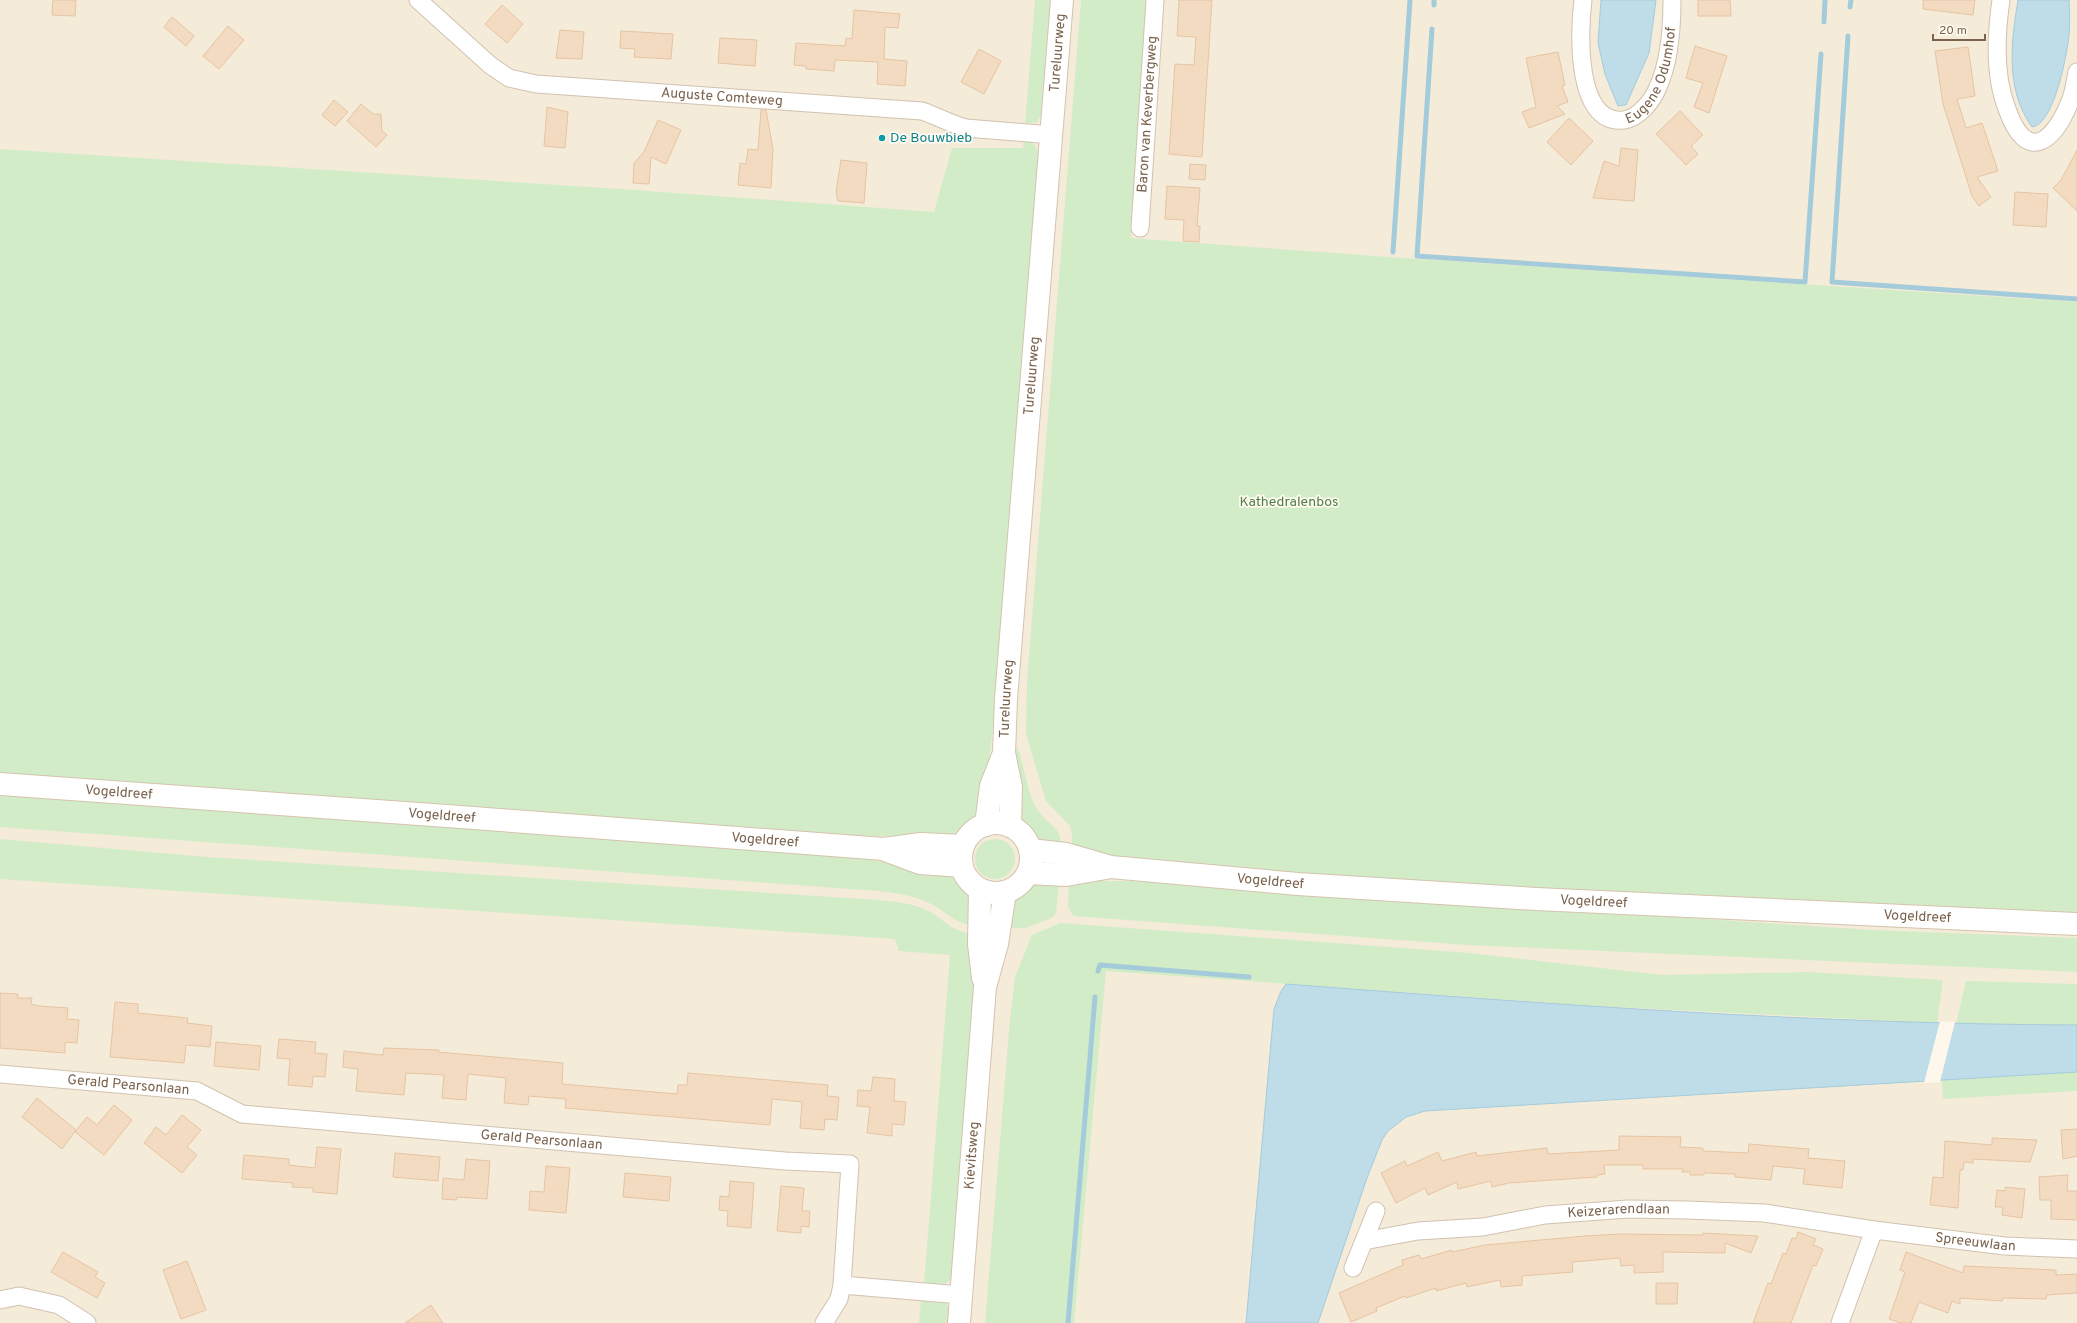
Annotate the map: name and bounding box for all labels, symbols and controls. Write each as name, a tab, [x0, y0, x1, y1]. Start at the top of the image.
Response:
street label: Tureluurweg	[1046, 13, 1069, 93]
scale bar	[1933, 16, 1985, 42]
text: 20 m	[1939, 23, 1967, 39]
street label: Eugene Odumhof	[1623, 26, 1680, 128]
street label: Baron van Keverbergweg	[1134, 35, 1161, 193]
street label: Auguste Comteweg	[660, 84, 783, 110]
place label: De Bouwbieb	[890, 130, 972, 147]
marker: De Bouwbieb	[877, 133, 887, 143]
street label: Tureluurweg	[1020, 336, 1044, 416]
park label: Kathedralenbos	[1239, 494, 1339, 511]
street label: Tureluurweg	[996, 659, 1018, 738]
street label: Vogeldreef	[84, 782, 153, 803]
street label: Vogeldreef	[408, 805, 477, 827]
street label: Vogeldreef	[731, 829, 800, 851]
street label: Vogeldreef	[1236, 870, 1305, 893]
street label: Vogeldreef	[1559, 892, 1628, 912]
street label: Vogeldreef	[1883, 907, 1952, 927]
street label: Gerald Pearsonlaan	[67, 1071, 190, 1099]
street label: Kievitsweg	[961, 1121, 983, 1190]
street label: Gerald Pearsonlaan	[480, 1126, 603, 1154]
street label: Keizerarendlaan	[1567, 1200, 1670, 1222]
street label: Spreeuwlaan	[1934, 1229, 2016, 1255]

